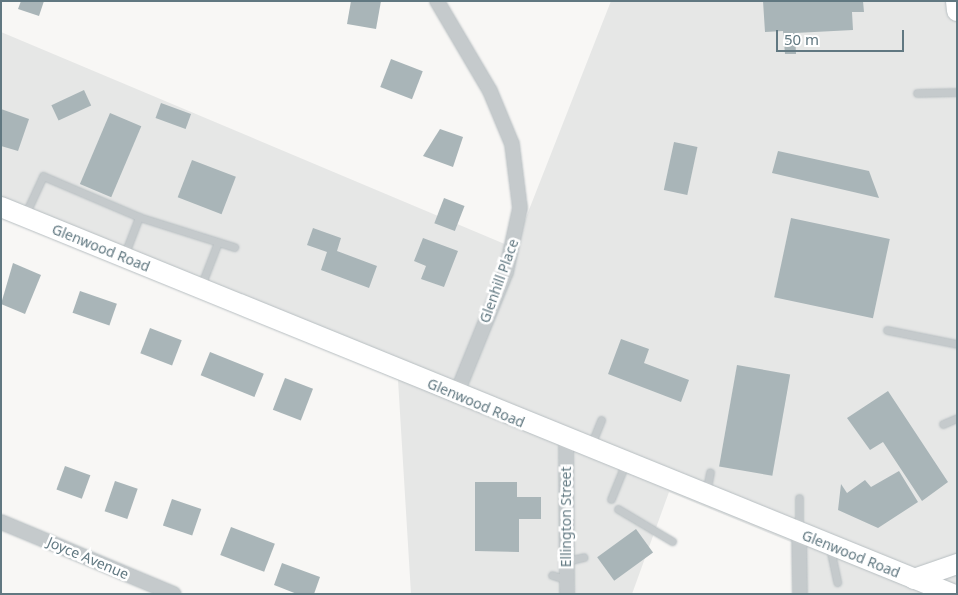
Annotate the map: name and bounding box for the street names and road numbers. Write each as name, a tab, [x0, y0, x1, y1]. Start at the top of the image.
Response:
street label: Glenwood Road	[50, 221, 152, 275]
street label: Glenhill Place	[476, 237, 522, 325]
street label: Glenwood Road	[425, 375, 527, 431]
street label: Ellington Street	[558, 467, 574, 567]
street label: Glenwood Road	[800, 527, 902, 581]
street label: Joyce Avenue	[45, 533, 131, 583]

